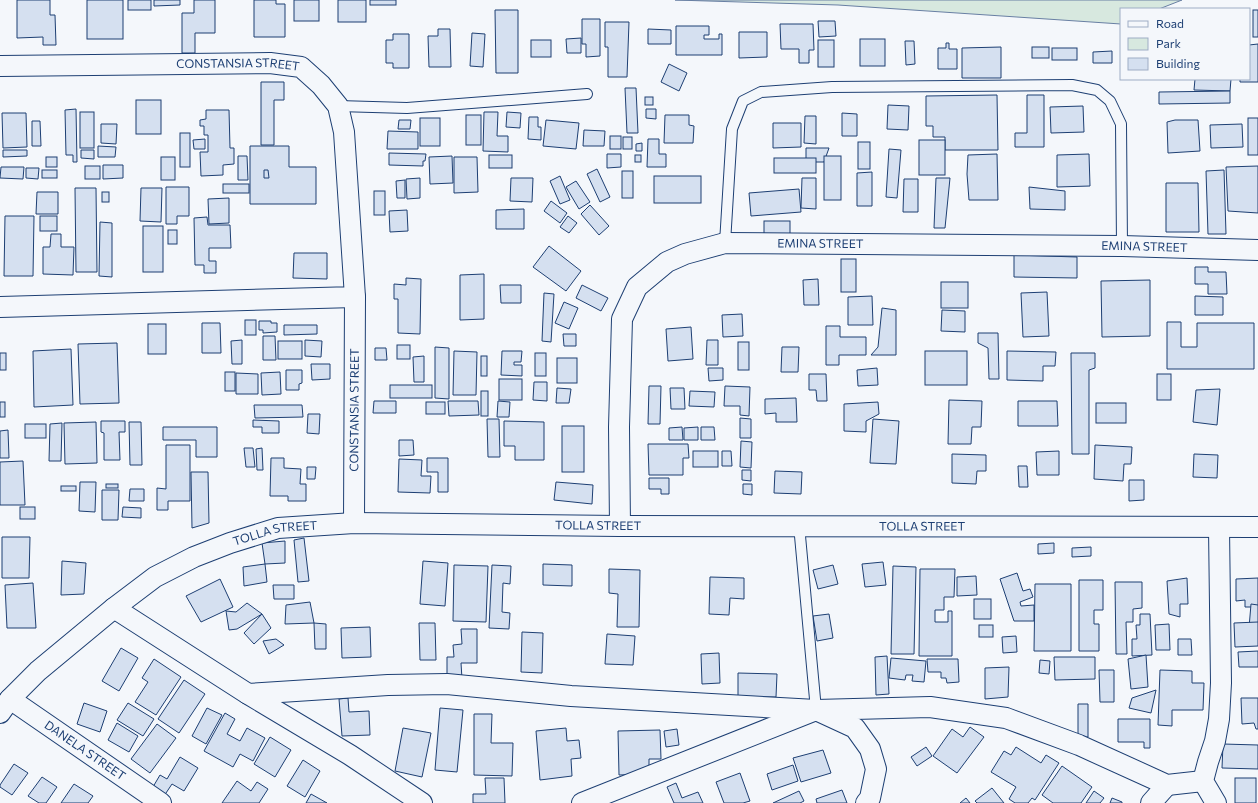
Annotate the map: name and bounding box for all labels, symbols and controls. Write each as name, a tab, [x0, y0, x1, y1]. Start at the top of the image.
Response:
legend	[1120, 8, 1250, 80]
text: Road	[1156, 16, 1184, 30]
text: Park	[1156, 36, 1182, 50]
street label: CONSTANSIA STREET	[176, 55, 301, 73]
text: Building	[1156, 56, 1200, 70]
street label: EMINA STREET	[777, 235, 864, 250]
street label: EMINA STREET	[1101, 238, 1188, 254]
street label: CONSTANSIA STREET	[346, 348, 361, 472]
street label: TOLLA STREET	[231, 517, 318, 548]
street label: TOLLA STREET	[555, 517, 641, 532]
street label: TOLLA STREET	[879, 518, 965, 533]
street label: DANELA STREET	[42, 717, 129, 783]

